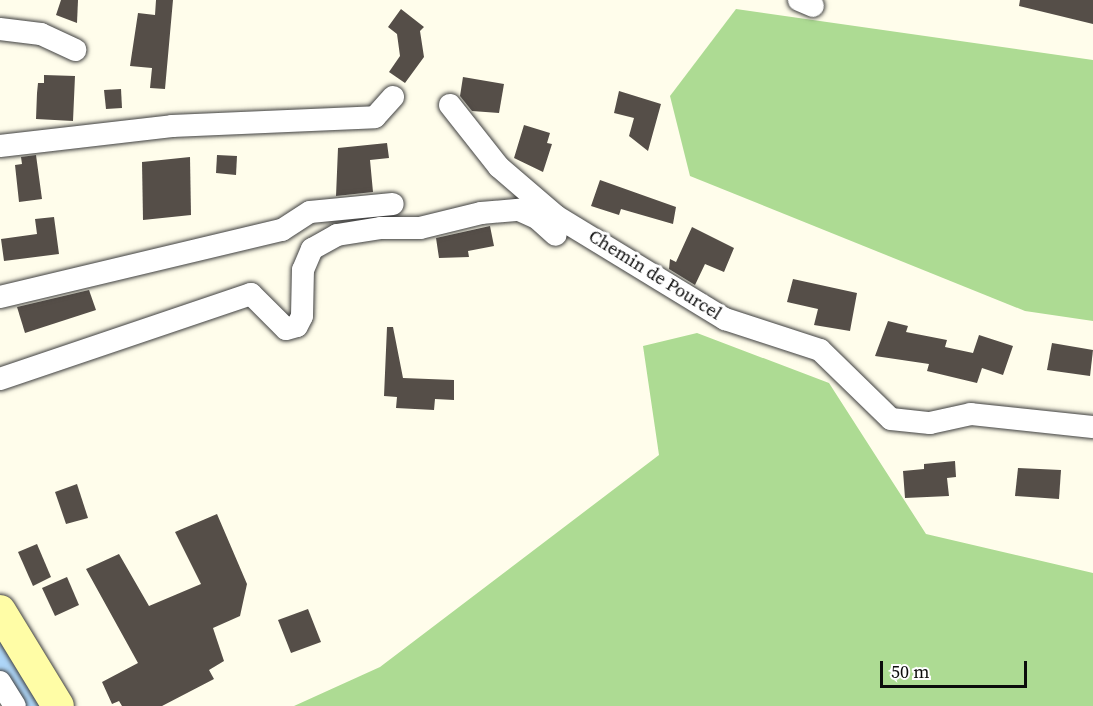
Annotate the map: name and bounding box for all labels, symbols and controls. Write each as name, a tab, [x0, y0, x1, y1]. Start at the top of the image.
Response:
street label: Chemin de Pourcel	[585, 225, 725, 325]
scale bar	[883, 649, 1030, 687]
text: 50 m	[891, 659, 929, 684]

